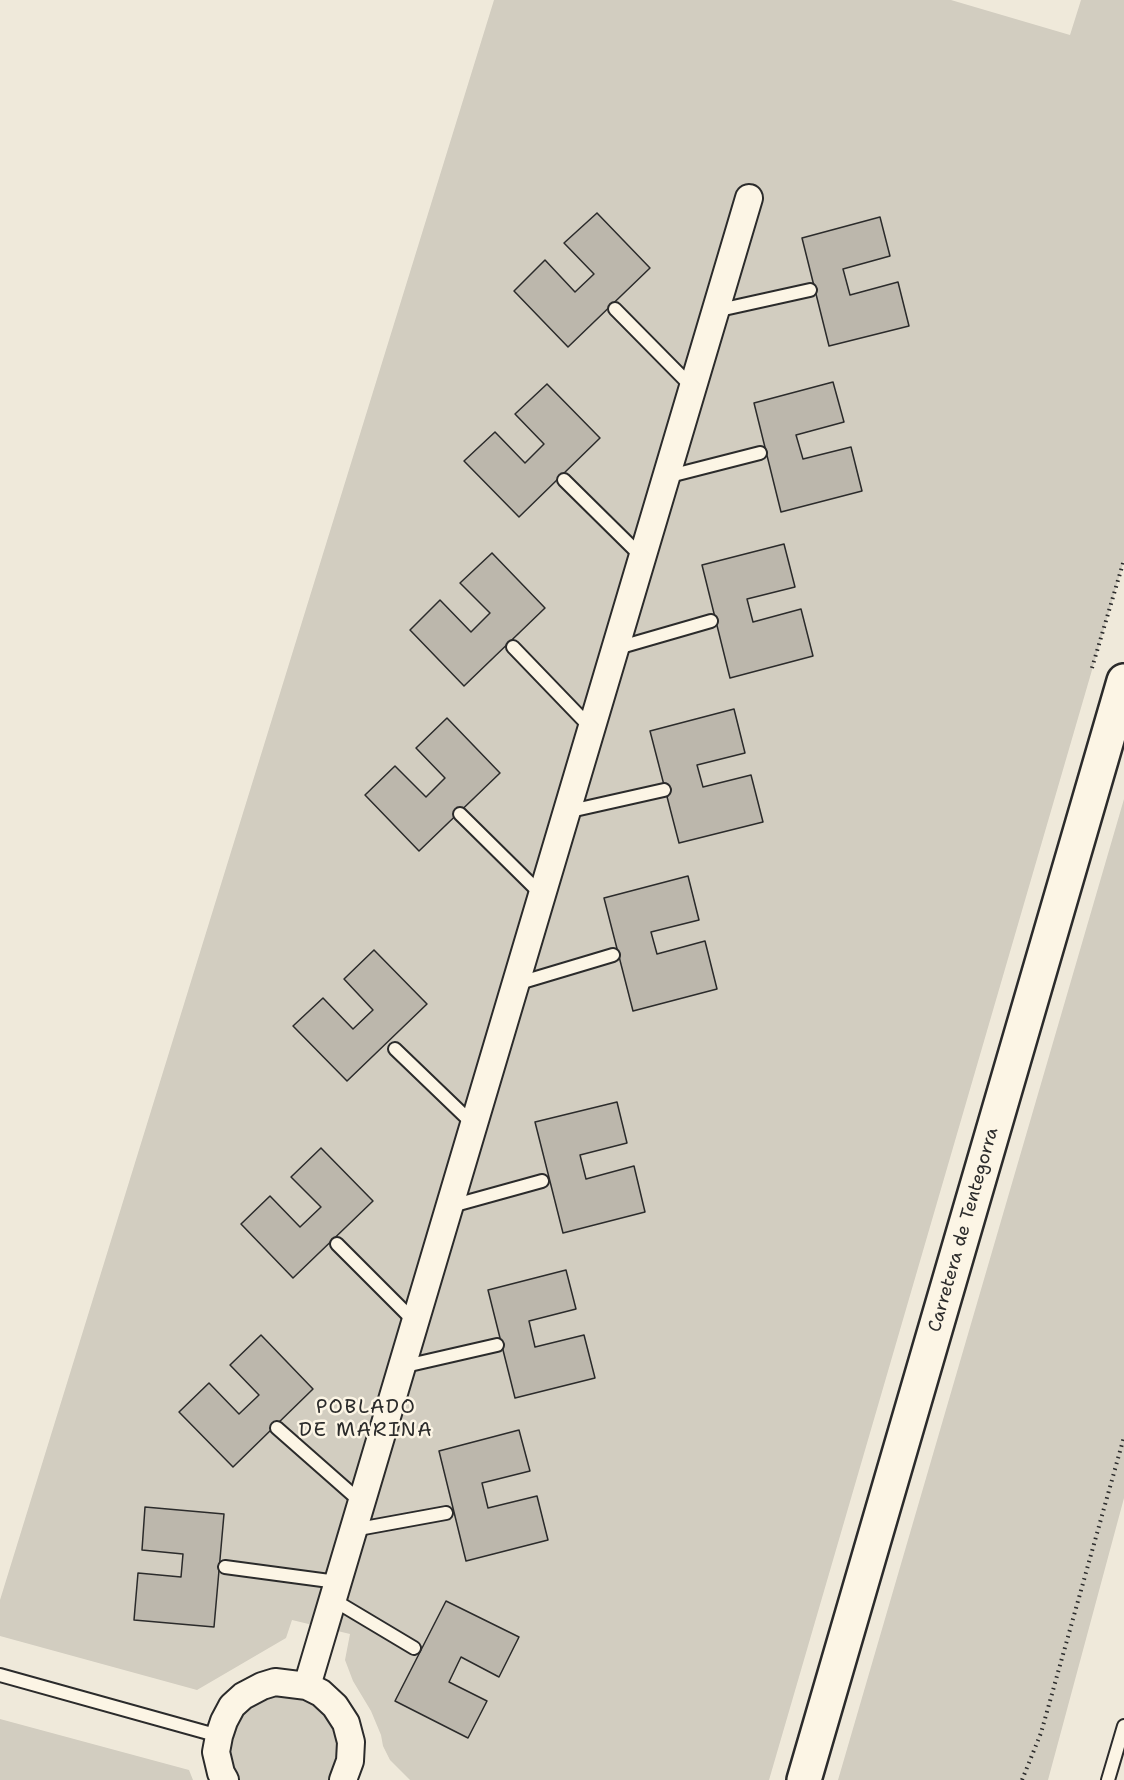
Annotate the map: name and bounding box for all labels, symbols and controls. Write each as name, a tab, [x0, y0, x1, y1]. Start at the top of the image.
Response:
street label: Carretera de Tentegorra	[924, 1125, 1004, 1335]
district label: POBLADO DE MARINA	[299, 1396, 433, 1443]

